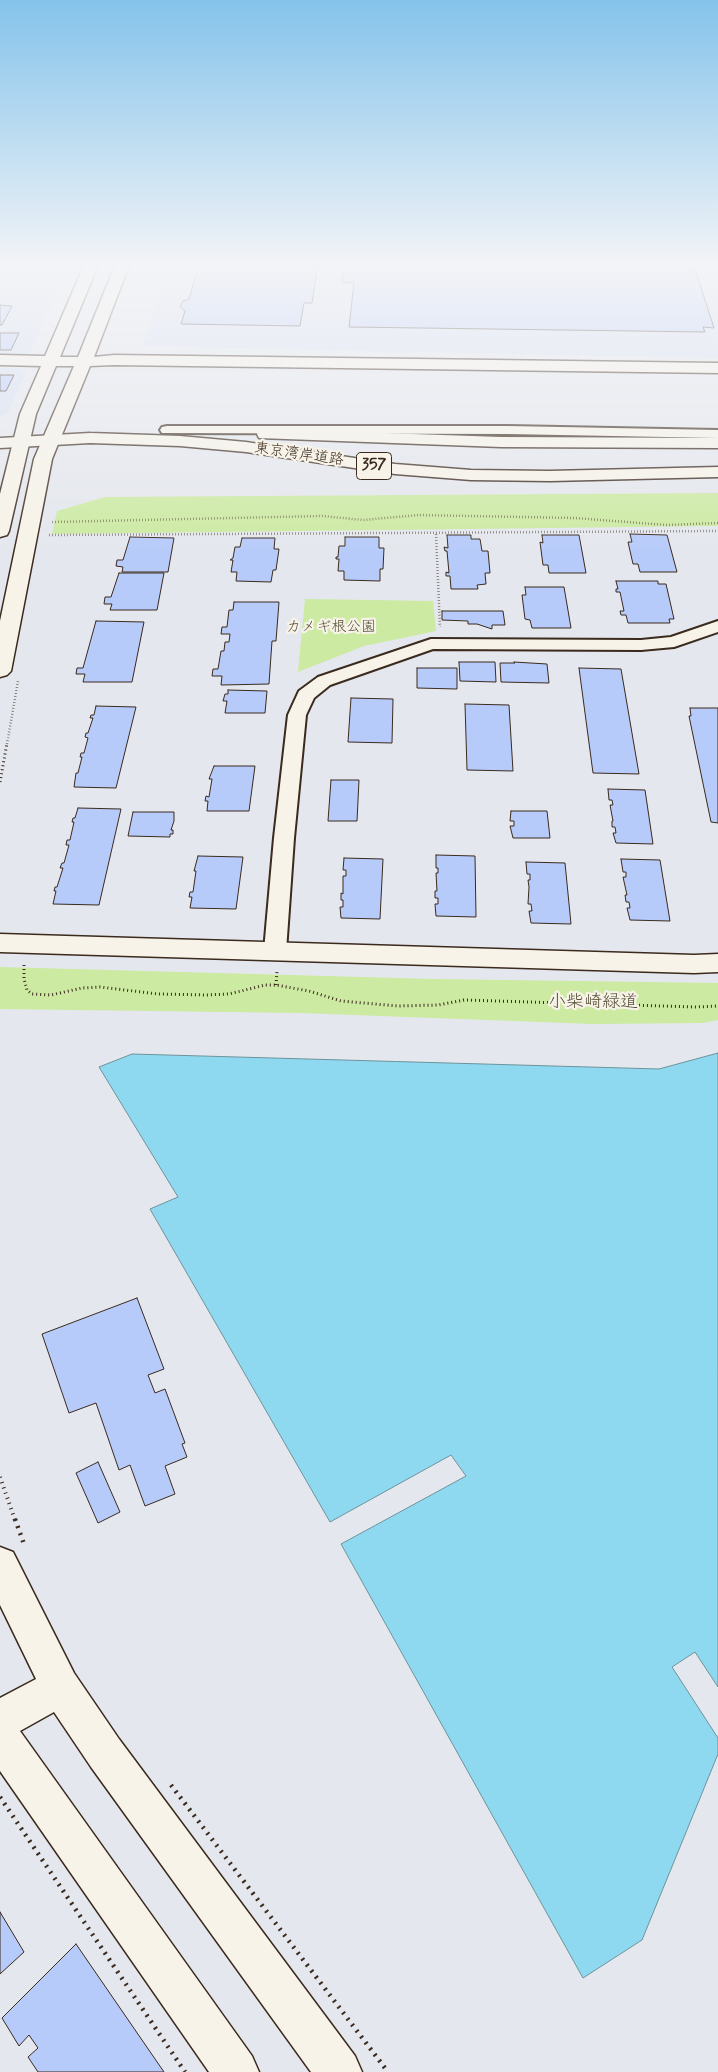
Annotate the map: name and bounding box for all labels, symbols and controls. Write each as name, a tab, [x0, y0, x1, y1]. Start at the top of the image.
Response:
street label: 東京湾岸道路	[253, 440, 345, 470]
road number: 357	[356, 452, 392, 480]
park label: カメギ根公園	[286, 619, 376, 637]
park label: 小柴崎緑道	[548, 992, 638, 1014]

